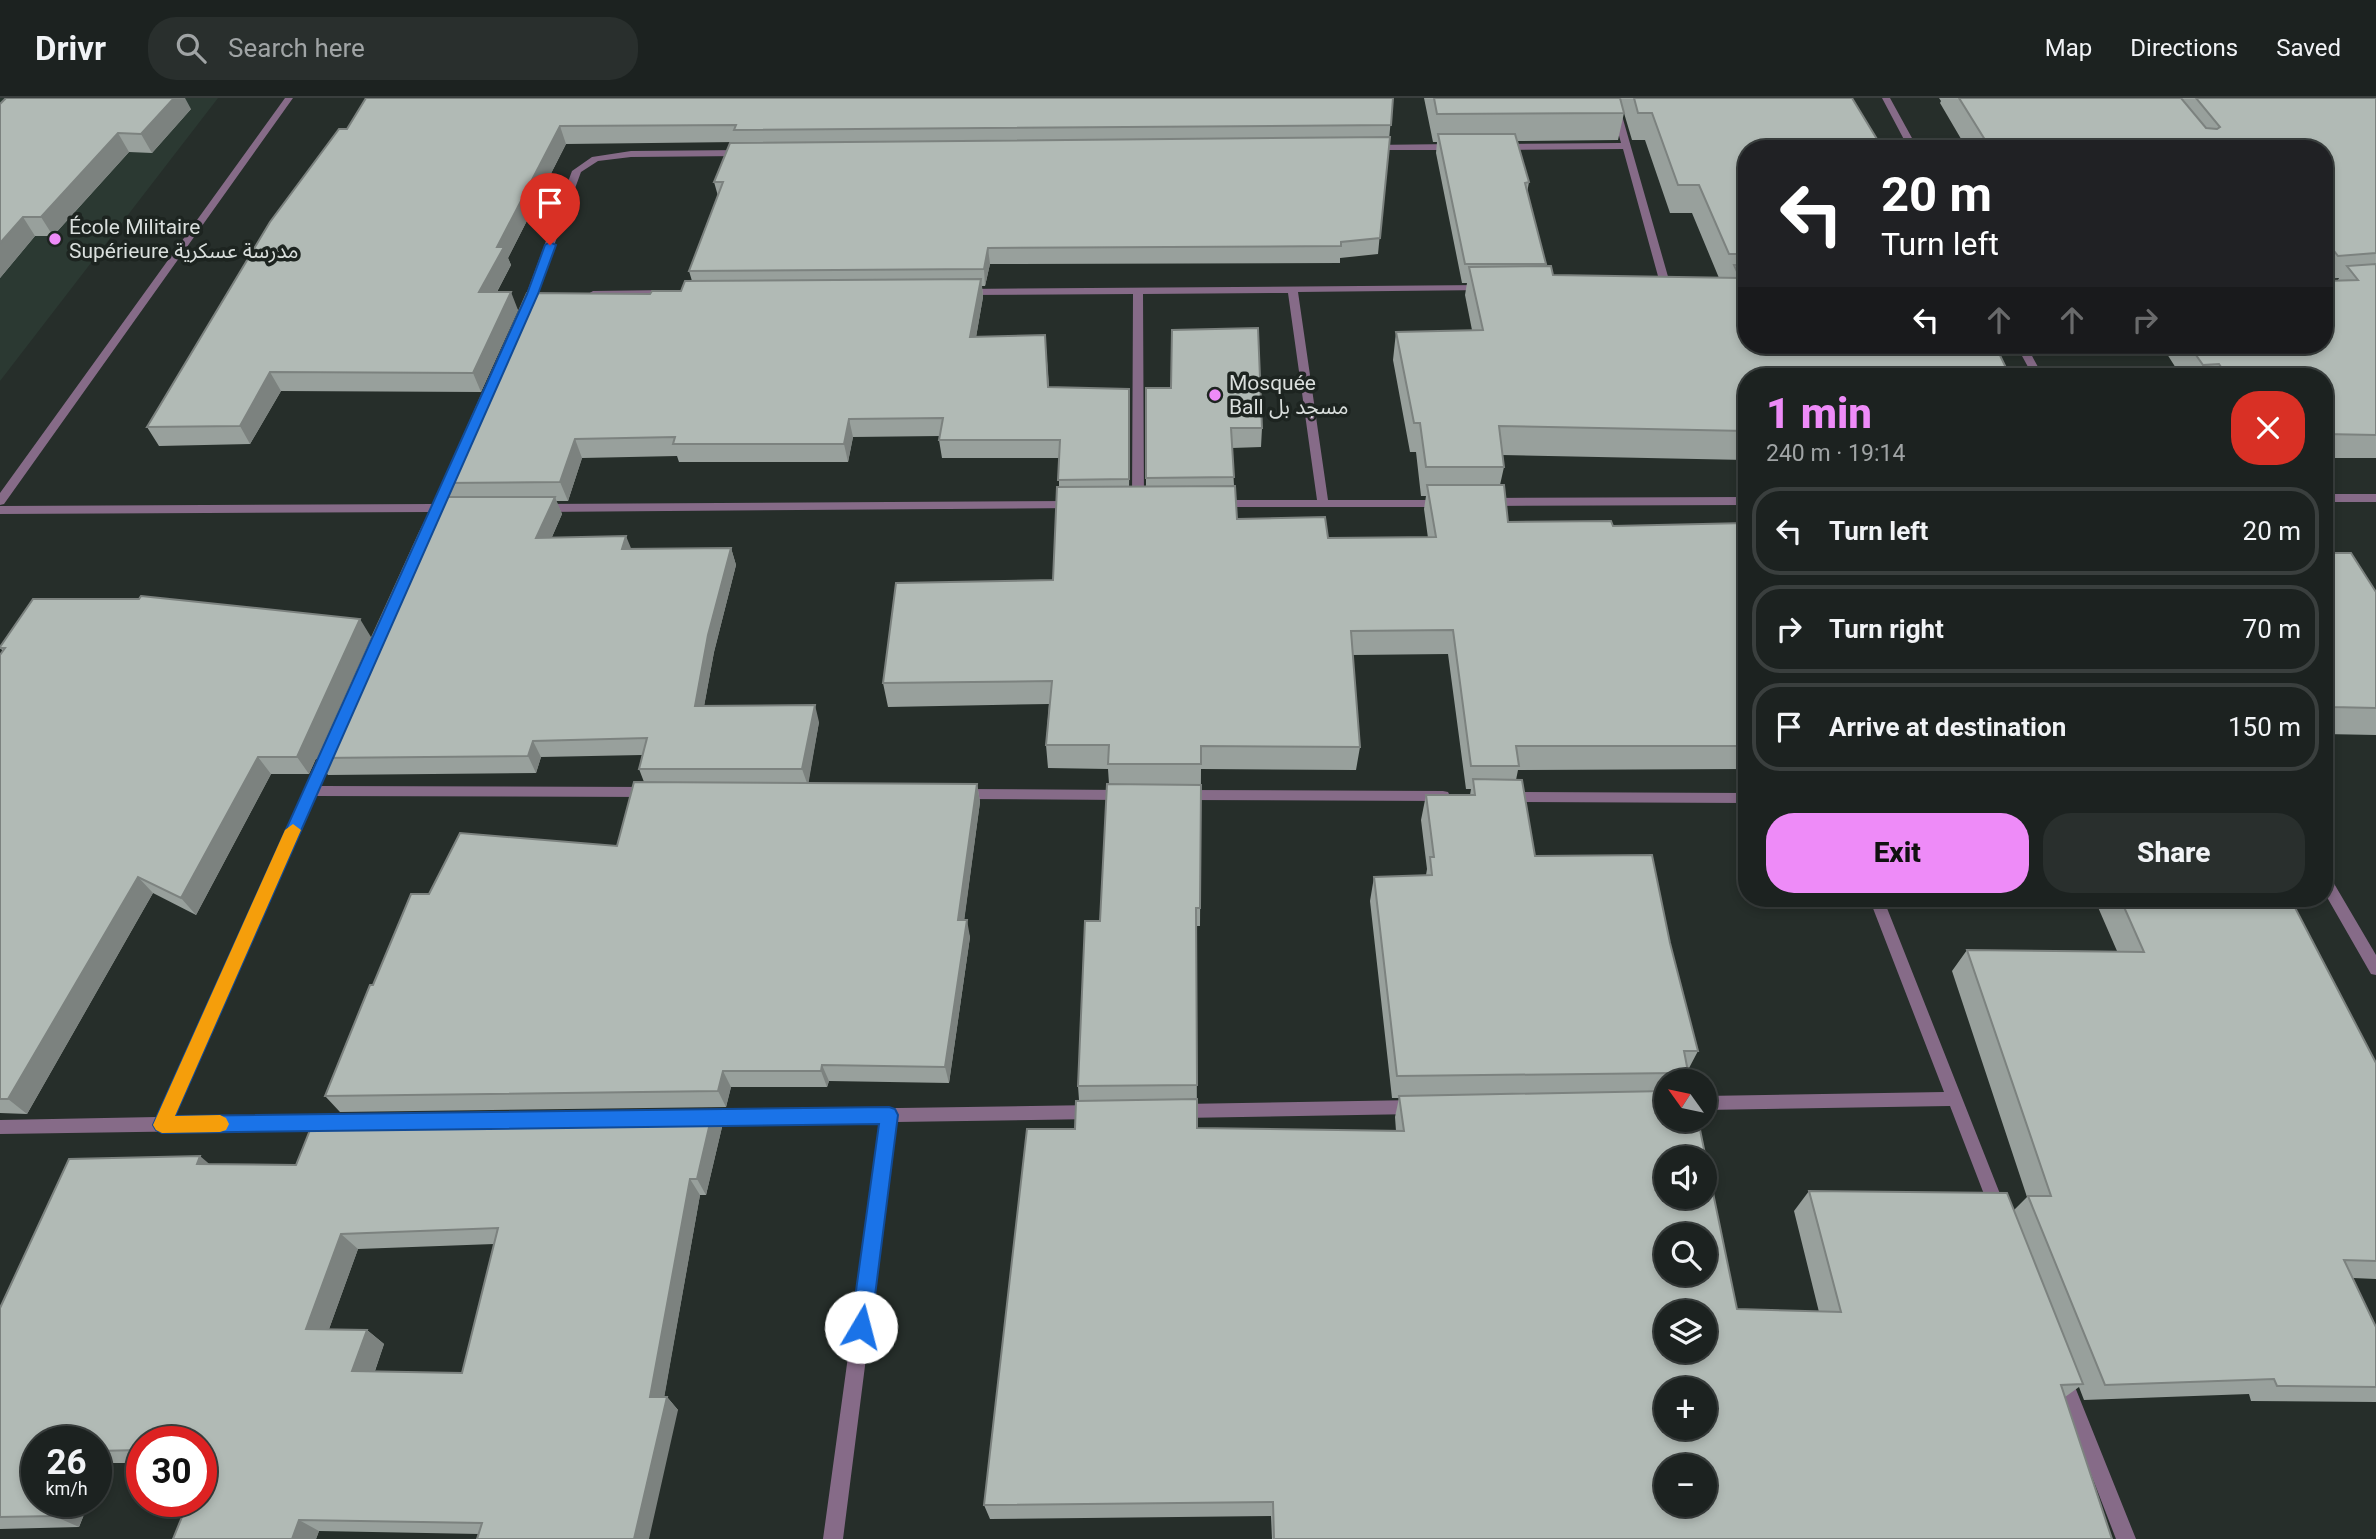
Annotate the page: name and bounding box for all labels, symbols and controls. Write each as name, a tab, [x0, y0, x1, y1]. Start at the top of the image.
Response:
search box	[148, 17, 638, 80]
text: Drivr	[35, 29, 106, 68]
icon: search	[172, 29, 210, 67]
text: Search here	[228, 33, 365, 63]
text: Map	[2045, 34, 2092, 62]
text: Directions	[2130, 34, 2238, 62]
text: Saved	[2276, 34, 2341, 62]
text: 20 m	[1881, 166, 1992, 223]
icon: left	[1766, 168, 1857, 259]
pin	[520, 173, 580, 245]
icon: arrive	[531, 184, 569, 222]
place label: École Militaire Supérieure مدرسة عسكرية	[69, 215, 299, 263]
text: Turn left	[1881, 225, 1999, 263]
marker: École Militaire Supérieure مدرسة عسكرية	[47, 231, 63, 247]
icon: left	[1907, 301, 1945, 339]
icon: ahead	[1980, 301, 2018, 339]
icon: ahead	[2053, 301, 2091, 339]
icon: right	[2126, 301, 2164, 339]
place label: Mosquée Ball مسجد بل	[1229, 371, 1349, 419]
marker: Mosquée Ball مسجد بل	[1207, 387, 1223, 403]
text: 1 min	[1766, 389, 1872, 438]
button: close	[2231, 391, 2305, 465]
text: 240 m · 19:14	[1766, 440, 1905, 467]
icon: left	[1770, 512, 1808, 550]
text: Turn left	[1829, 516, 1928, 546]
text: 20 m	[2243, 516, 2301, 546]
icon: right	[1770, 610, 1808, 648]
text: Turn right	[1829, 614, 1944, 644]
text: 70 m	[2243, 614, 2301, 644]
icon: arrive	[1770, 708, 1808, 746]
text: Arrive at destination	[1829, 712, 2066, 742]
text: 150 m	[2228, 712, 2301, 742]
button: Exit	[1766, 813, 2029, 893]
button: Share	[2043, 813, 2305, 893]
north arrow	[1654, 1069, 1717, 1132]
map controls	[1654, 1069, 1717, 1517]
button: sound	[1654, 1146, 1717, 1209]
button: search	[1654, 1223, 1717, 1286]
position arrow	[824, 1290, 898, 1364]
button: layers	[1654, 1300, 1717, 1363]
button: +	[1654, 1377, 1717, 1440]
speed limit sign: 30	[126, 1426, 217, 1517]
text: 26	[46, 1442, 87, 1483]
button: −	[1654, 1454, 1717, 1517]
text: km/h	[45, 1478, 88, 1499]

